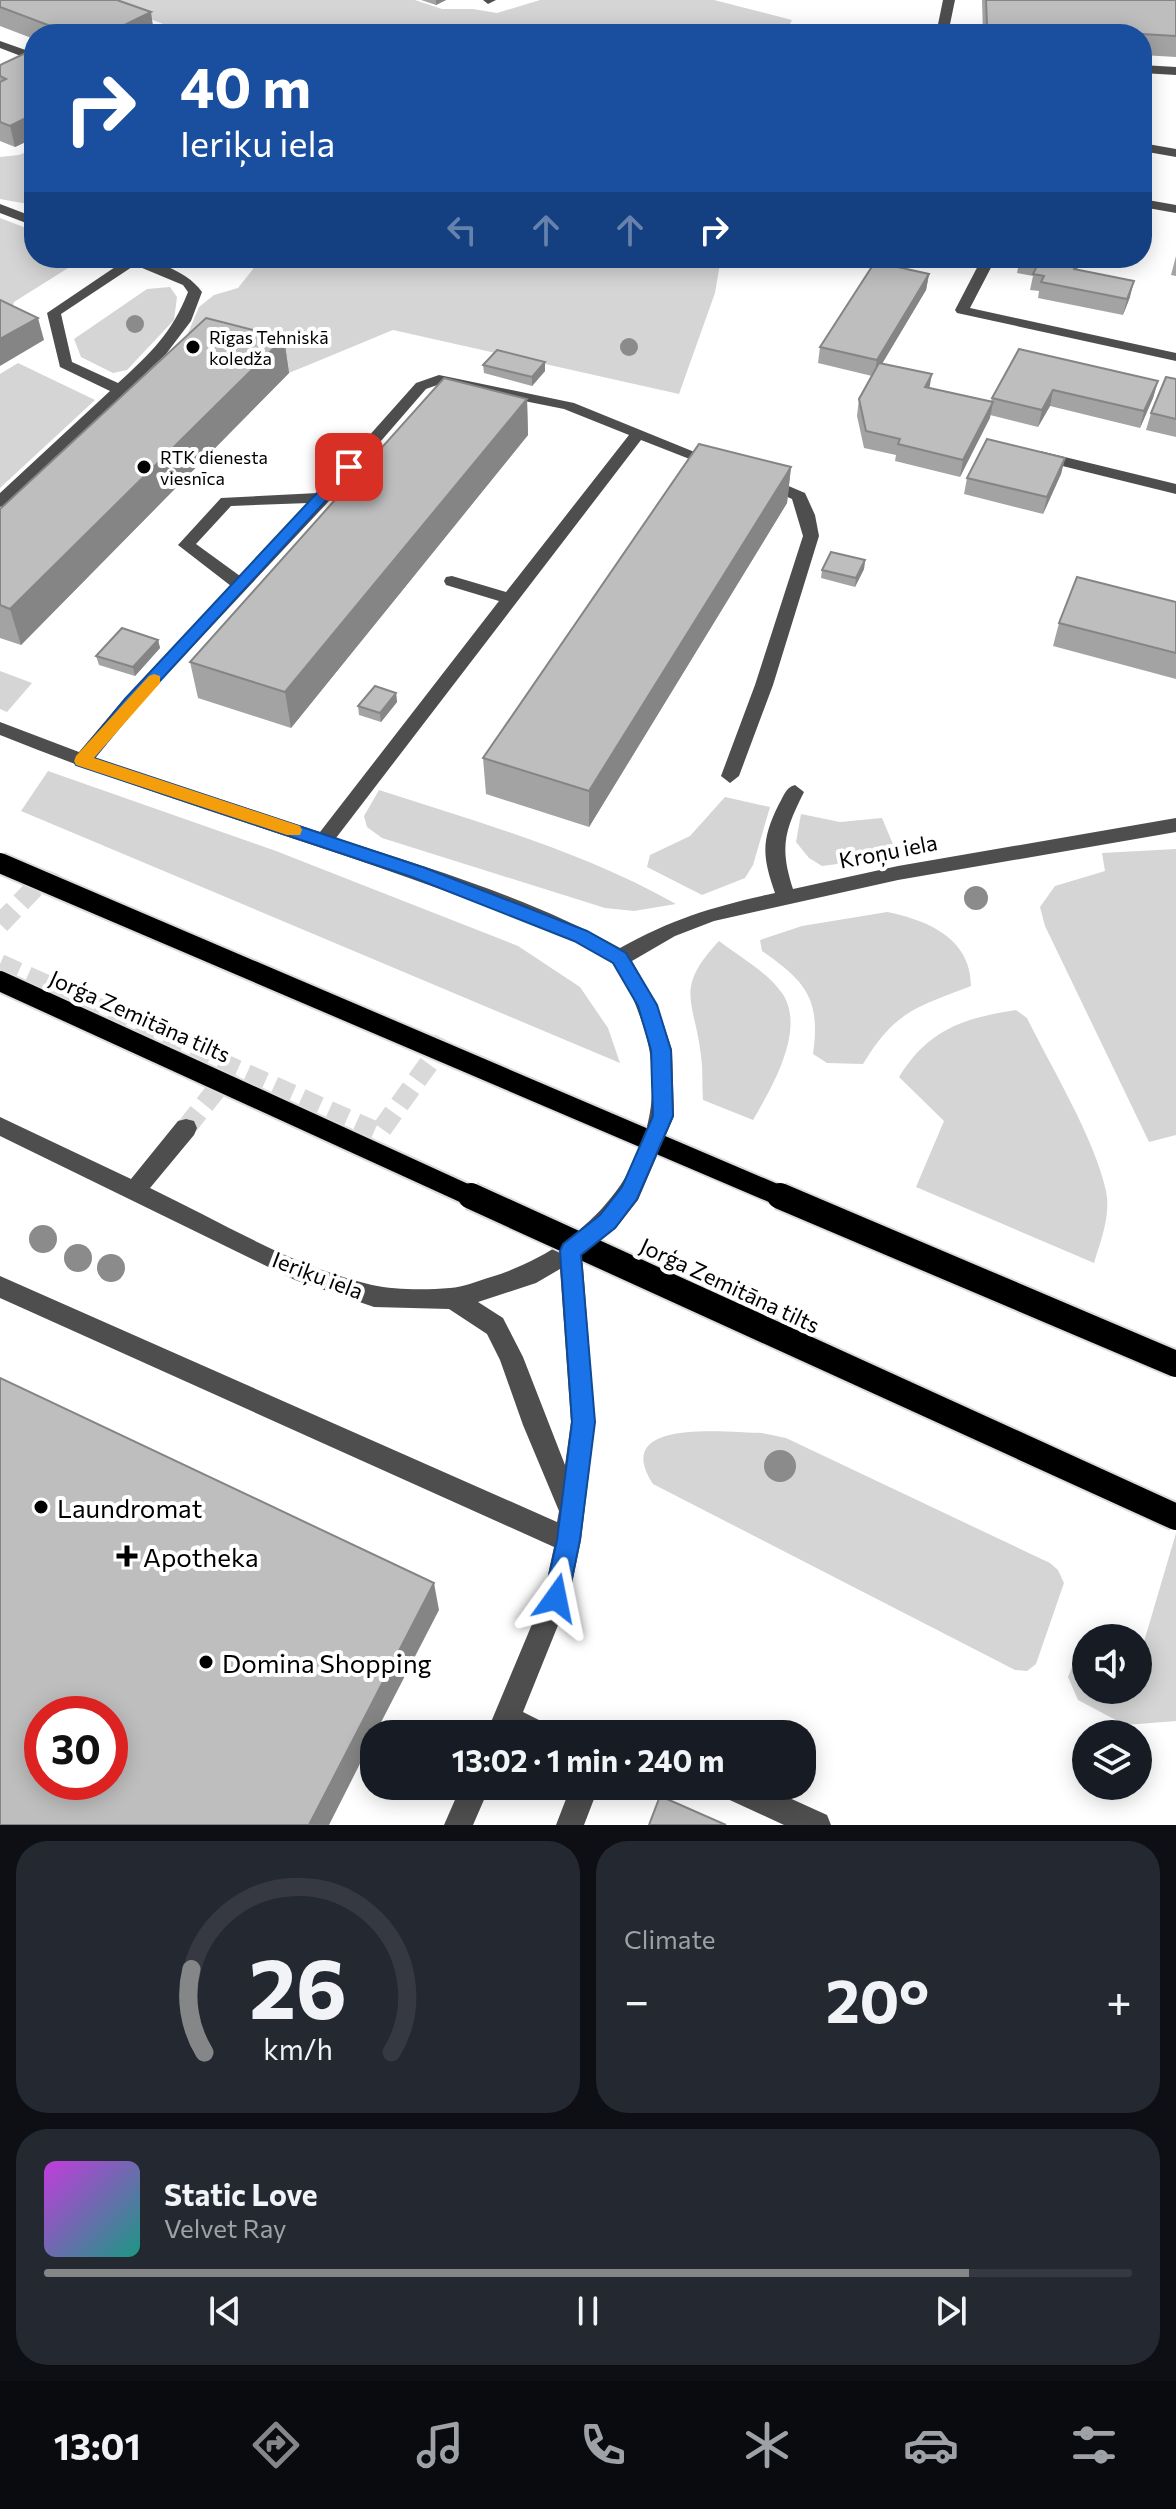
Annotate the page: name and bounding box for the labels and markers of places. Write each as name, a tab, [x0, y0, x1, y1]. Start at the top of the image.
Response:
place label: Rīgas Tehniskā koledža	[209, 326, 329, 369]
marker: Rīgas Tehniskā koledža	[184, 338, 202, 356]
pin	[315, 433, 383, 501]
place label: RTK dienesta viesnīca	[160, 446, 268, 489]
marker: RTK dienesta viesnīca	[135, 458, 153, 476]
place label: Laundromat	[57, 1492, 202, 1523]
marker: Laundromat	[32, 1498, 50, 1516]
place label: Apotheka	[143, 1541, 259, 1572]
marker: Apotheka	[118, 1547, 136, 1565]
place label: Domina Shopping	[222, 1647, 432, 1678]
marker: Domina Shopping	[197, 1653, 215, 1671]

